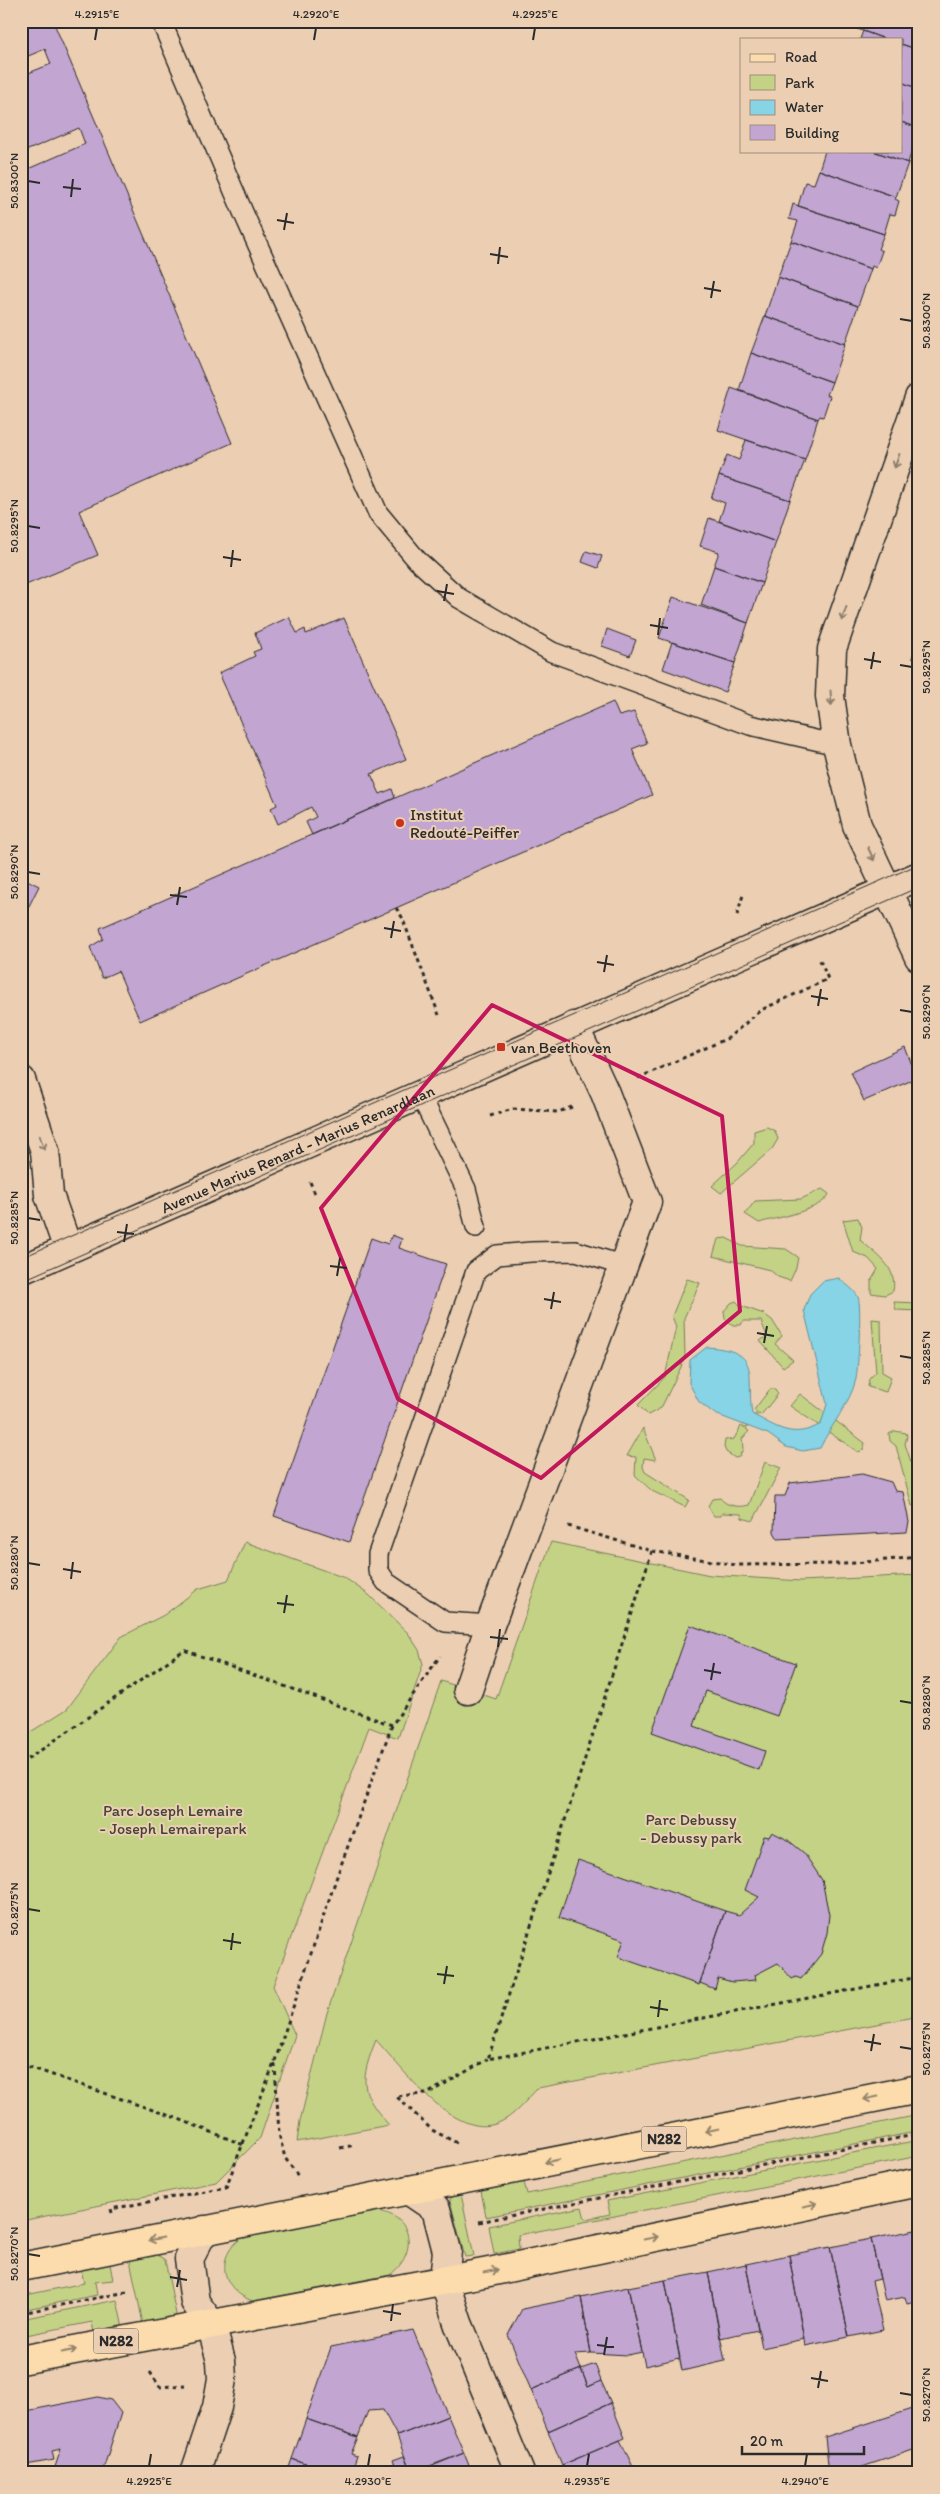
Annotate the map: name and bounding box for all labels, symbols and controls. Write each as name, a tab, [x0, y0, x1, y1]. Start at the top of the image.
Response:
text: 4.2915°E	[75, 7, 120, 21]
text: 4.2920°E	[293, 7, 340, 21]
text: 4.2925°E	[512, 7, 558, 21]
legend	[740, 38, 902, 152]
text: Road	[785, 48, 818, 66]
text: Park	[785, 74, 815, 92]
text: Water	[785, 98, 824, 116]
text: Building	[785, 124, 839, 142]
text: 50.8300°N	[7, 153, 21, 209]
text: 50.8300°N	[919, 293, 933, 349]
one-way arrow	[892, 453, 901, 468]
text: 50.8295°N	[7, 499, 21, 553]
one-way arrow	[838, 606, 848, 622]
text: 50.8295°N	[919, 640, 933, 694]
one-way arrow	[826, 689, 835, 705]
place label: Institut Redouté-Peiffer	[410, 805, 520, 842]
marker: Institut Redouté-Peiffer	[394, 817, 406, 829]
text: 50.8290°N	[7, 845, 21, 899]
one-way arrow	[866, 846, 876, 861]
text: 50.8290°N	[919, 985, 933, 1039]
place label: van Beethoven	[511, 1038, 611, 1057]
marker: van Beethoven	[495, 1041, 507, 1053]
street label: Avenue Marius Renard - Marius Renardlaan	[158, 1080, 438, 1217]
one-way arrow	[38, 1135, 47, 1150]
text: 50.8285°N	[7, 1191, 21, 1245]
text: 50.8285°N	[919, 1331, 933, 1385]
text: 50.8280°N	[7, 1535, 21, 1591]
text: 50.8280°N	[919, 1675, 933, 1731]
park label: Parc Joseph Lemaire - Joseph Lemairepark	[99, 1801, 247, 1838]
park label: Parc Debussy - Debussy park	[640, 1810, 742, 1847]
text: 50.8275°N	[7, 1882, 21, 1936]
text: 50.8275°N	[919, 2022, 933, 2076]
one-way arrow	[863, 2094, 879, 2103]
one-way arrow	[704, 2125, 720, 2135]
road number: N282	[642, 2126, 686, 2152]
one-way arrow	[545, 2157, 561, 2167]
one-way arrow	[801, 2200, 817, 2209]
text: 50.8270°N	[7, 2227, 21, 2281]
one-way arrow	[642, 2233, 658, 2242]
one-way arrow	[149, 2235, 165, 2245]
one-way arrow	[483, 2266, 499, 2275]
road number: N282	[94, 2328, 138, 2354]
one-way arrow	[61, 2346, 77, 2355]
text: 50.8270°N	[919, 2368, 933, 2422]
scale bar	[742, 2424, 865, 2456]
text: 20 m	[750, 2432, 784, 2450]
text: 4.2925°E	[126, 2474, 172, 2488]
text: 4.2930°E	[345, 2474, 392, 2488]
text: 4.2935°E	[564, 2474, 610, 2488]
text: 4.2940°E	[781, 2474, 829, 2488]

